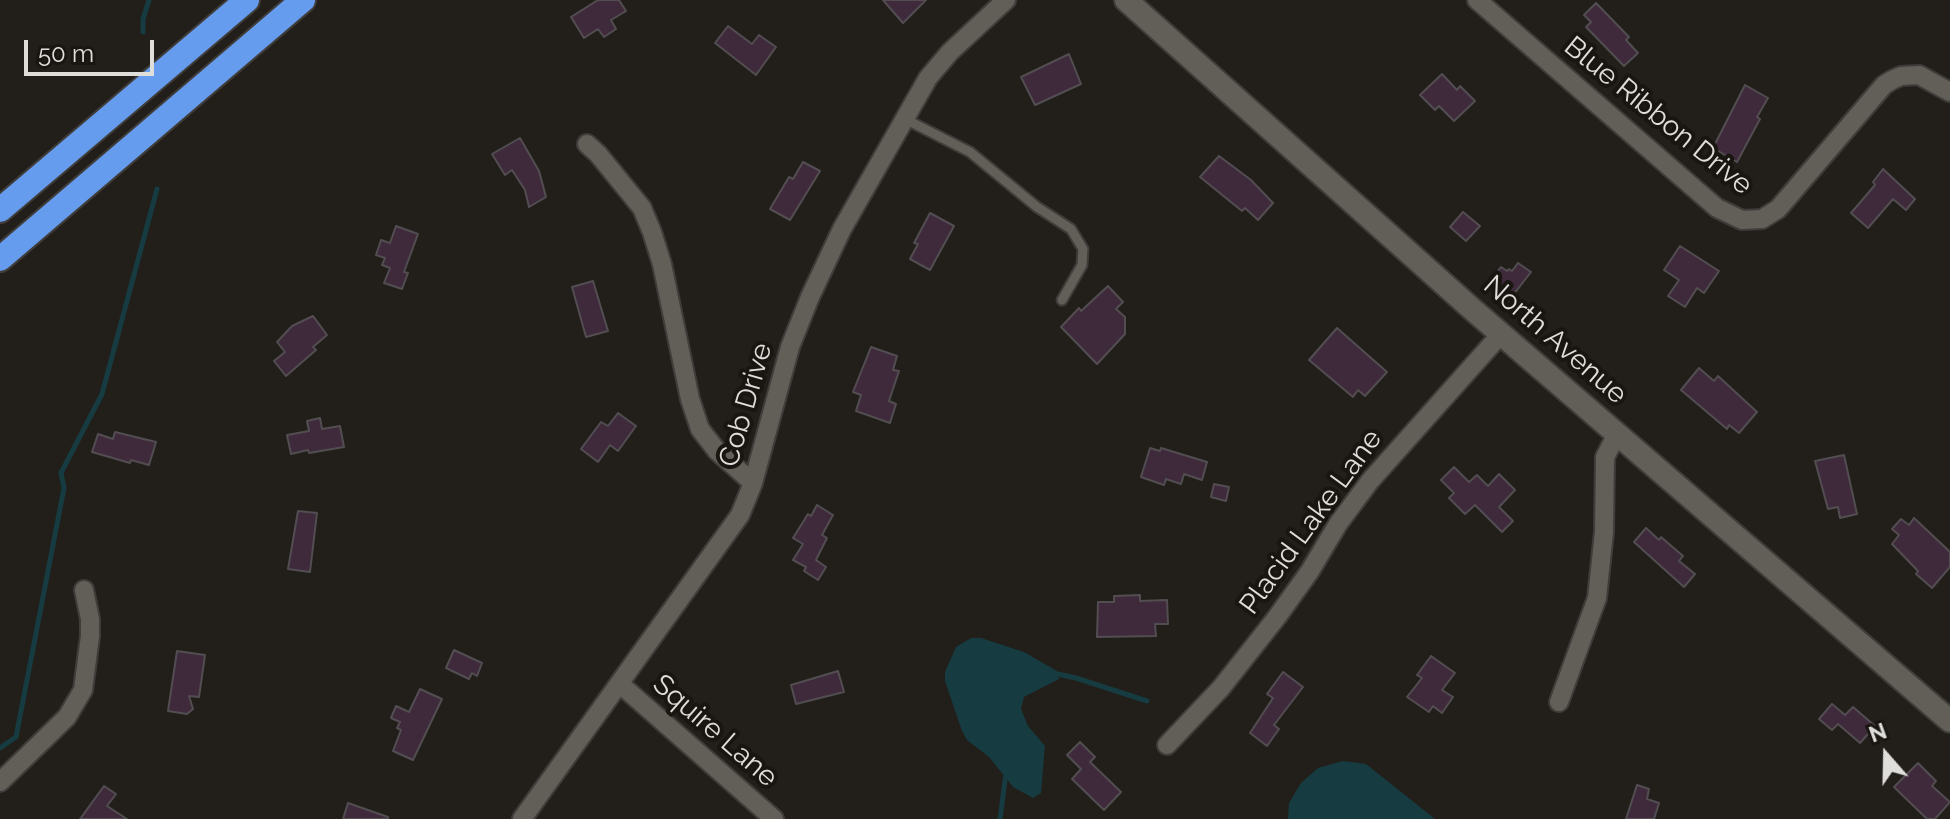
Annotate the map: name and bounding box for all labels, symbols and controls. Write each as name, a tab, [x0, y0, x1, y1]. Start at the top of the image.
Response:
scale bar	[28, 24, 158, 74]
street label: Blue Ribbon Drive	[1557, 30, 1759, 202]
text: 50 m	[38, 39, 94, 68]
street label: North Avenue	[1476, 269, 1634, 411]
street label: Cob Drive	[712, 339, 780, 471]
street label: Placid Lake Lane	[1233, 423, 1389, 621]
street label: Squire Lane	[646, 668, 784, 794]
north arrow	[1846, 715, 1926, 795]
text: N	[1865, 717, 1890, 748]

